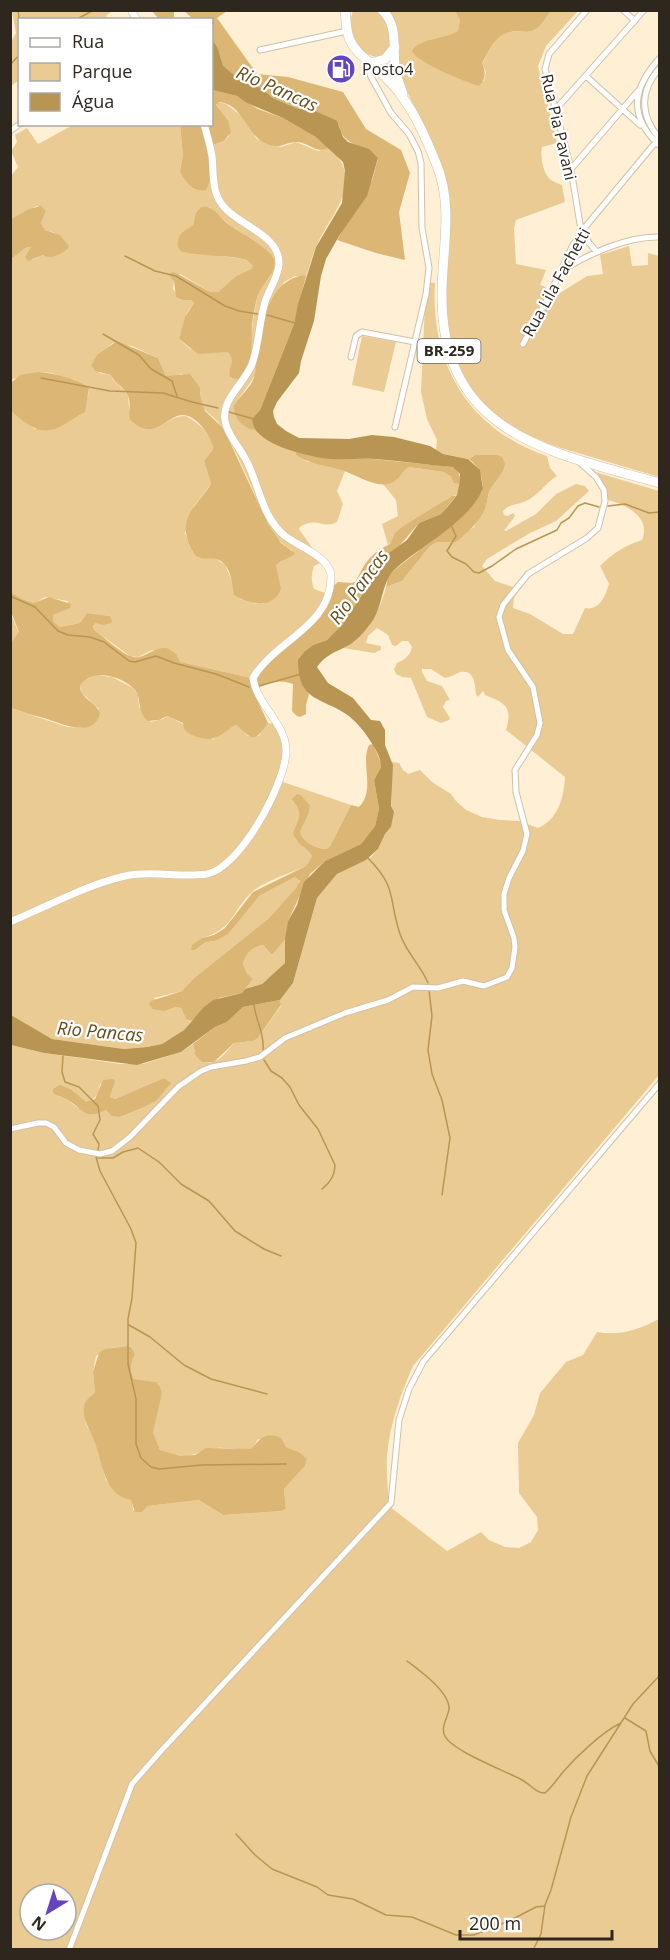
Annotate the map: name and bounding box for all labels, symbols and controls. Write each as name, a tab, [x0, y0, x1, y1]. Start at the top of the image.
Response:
legend	[18, 18, 213, 126]
text: Rua	[72, 29, 104, 53]
fuel station icon: Posto4	[325, 53, 357, 85]
place label: Posto4	[362, 58, 413, 80]
text: Parque	[72, 59, 132, 83]
water label: Rio Pancas	[233, 60, 322, 117]
street label: Rua Pia Pavani	[536, 72, 582, 182]
text: Água	[72, 89, 114, 113]
street label: Rua Lila Fachetti	[517, 224, 595, 340]
road number: BR-259	[418, 339, 480, 363]
water label: Rio Pancas	[323, 544, 393, 628]
water label: Rio Pancas	[56, 1015, 144, 1047]
north arrow	[18, 1882, 78, 1942]
scale bar	[460, 1903, 612, 1941]
text: N	[27, 1911, 51, 1936]
text: 200 m	[469, 1911, 521, 1935]

